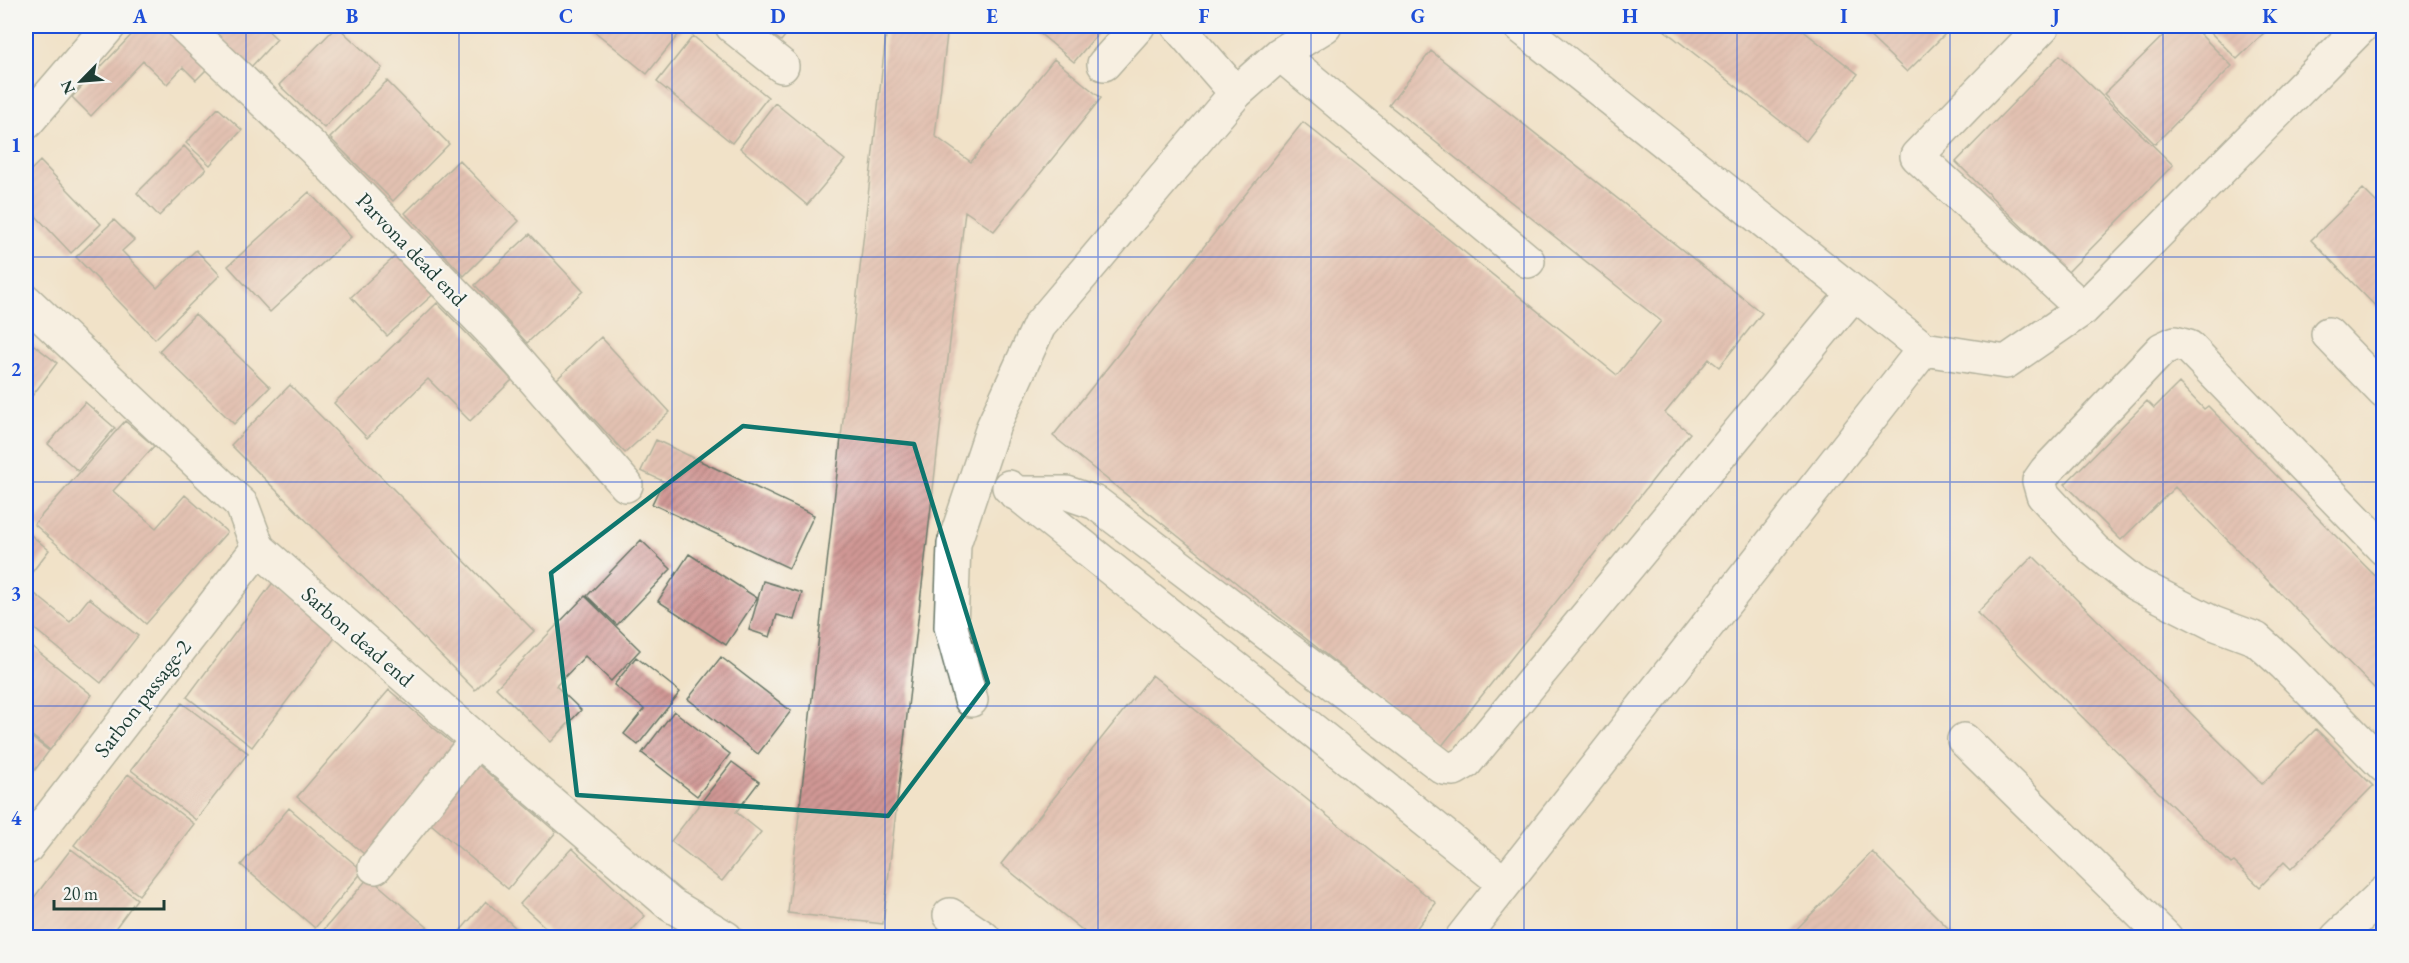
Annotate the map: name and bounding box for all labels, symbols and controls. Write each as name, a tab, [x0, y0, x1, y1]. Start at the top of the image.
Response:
text: A	[132, 3, 148, 29]
text: B	[346, 3, 358, 29]
text: C	[559, 3, 573, 29]
text: D	[770, 3, 786, 29]
text: E	[986, 3, 998, 29]
text: F	[1199, 3, 1210, 29]
text: G	[1411, 3, 1425, 29]
text: H	[1622, 3, 1638, 29]
text: I	[1840, 3, 1848, 29]
text: J	[2050, 3, 2060, 29]
text: K	[2262, 3, 2278, 29]
north arrow	[51, 51, 111, 111]
text: N	[56, 77, 80, 97]
text: 1	[11, 132, 21, 158]
street label: Parvona dead end	[350, 186, 474, 313]
text: 2	[11, 356, 22, 382]
text: 3	[11, 580, 21, 606]
street label: Sarbon dead end	[295, 580, 421, 694]
street label: Sarbon passage-2	[87, 633, 198, 763]
text: 4	[11, 805, 22, 831]
scale bar	[54, 873, 164, 911]
text: 20 m	[63, 882, 98, 905]

